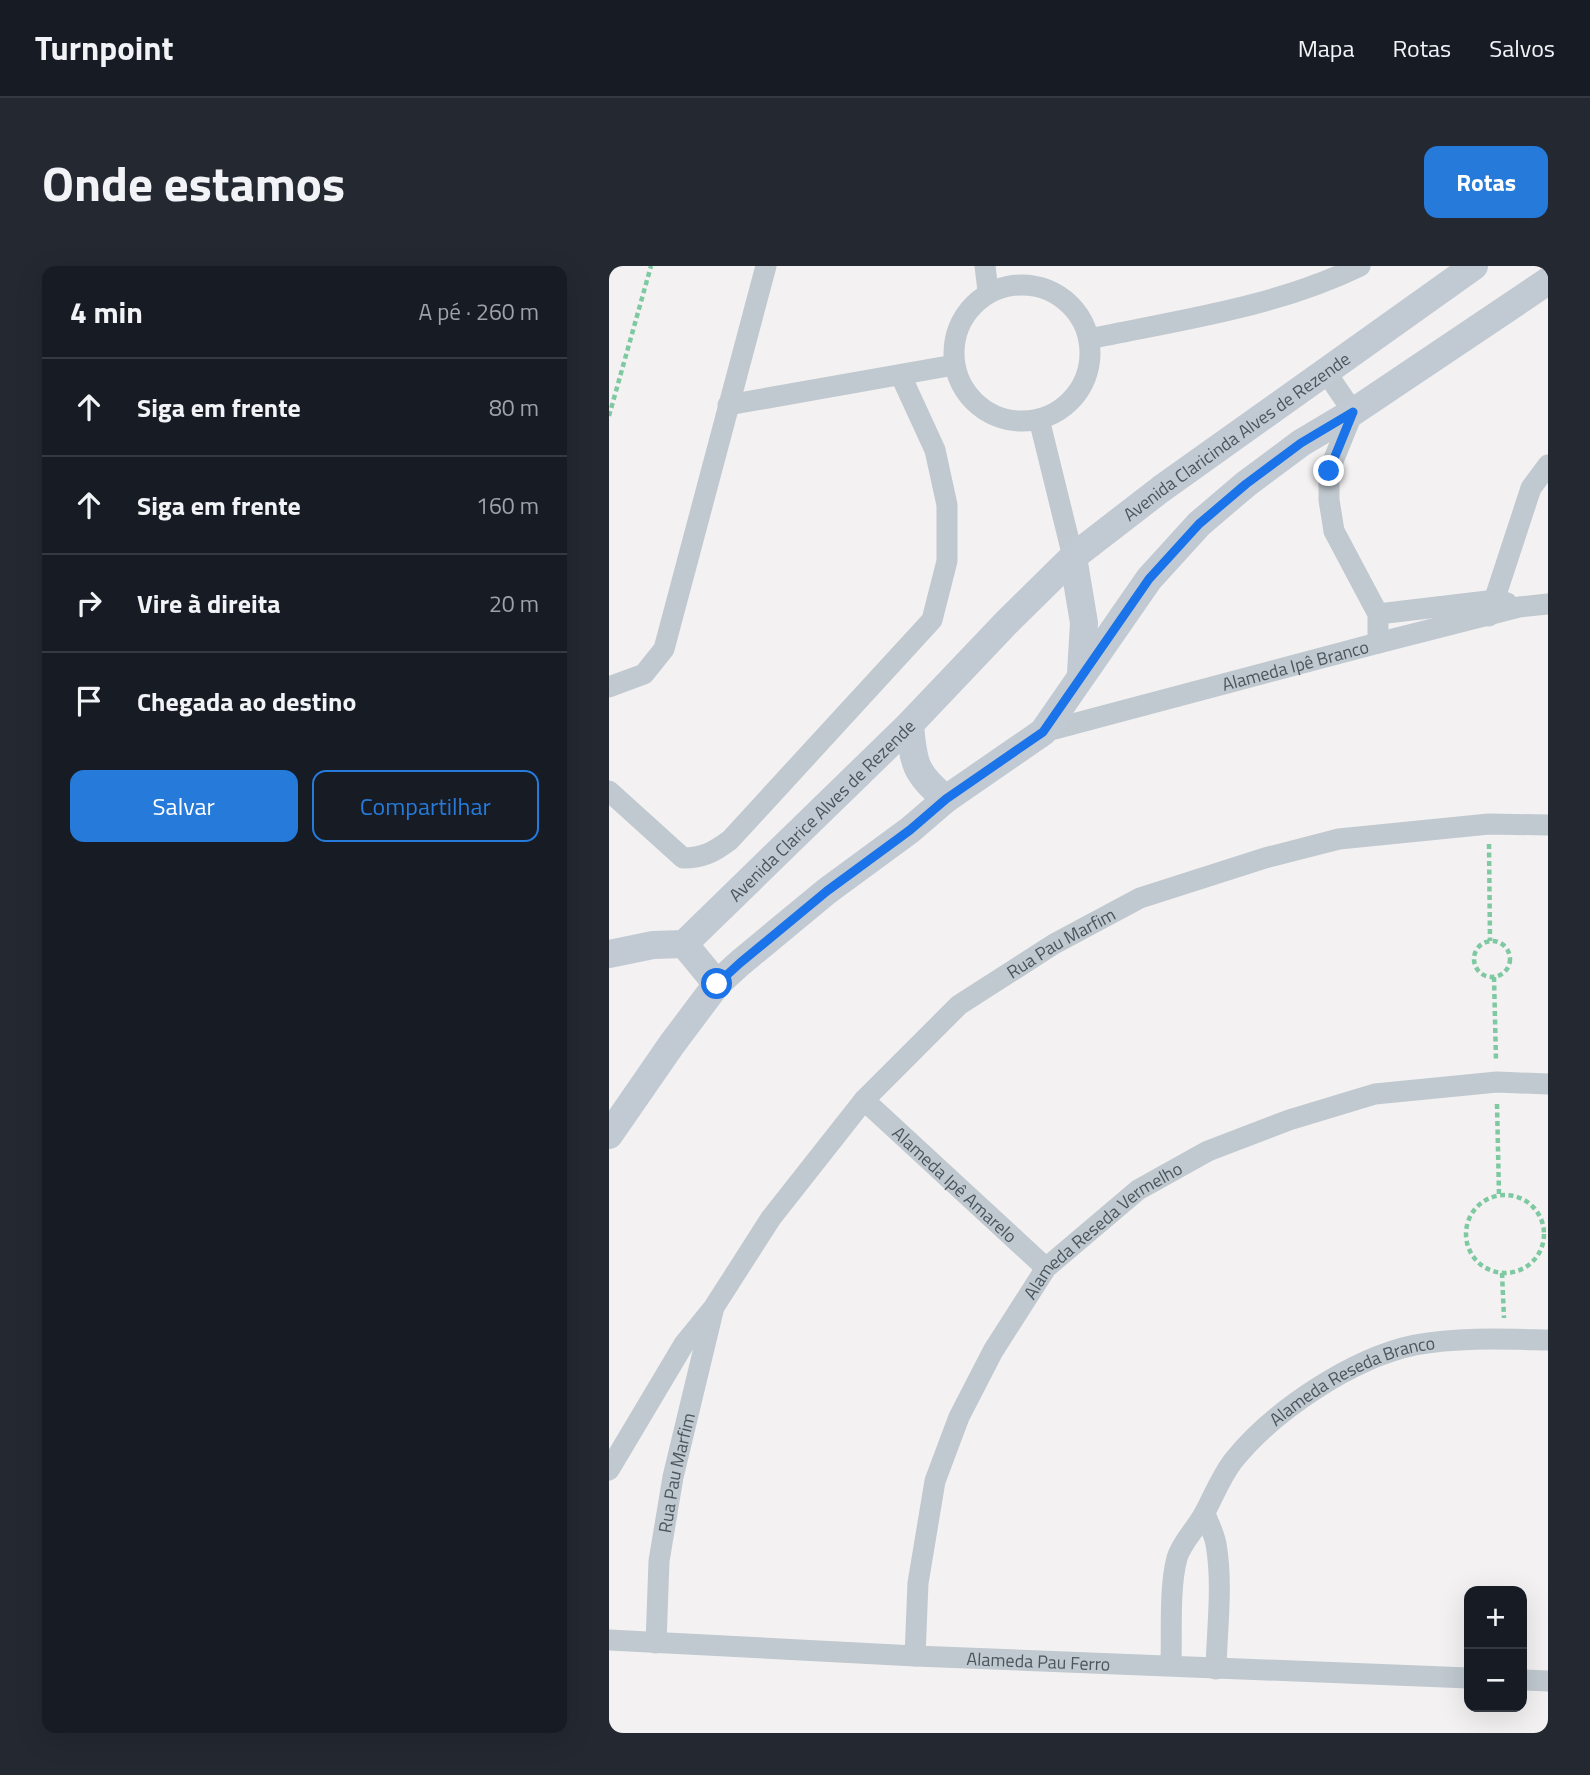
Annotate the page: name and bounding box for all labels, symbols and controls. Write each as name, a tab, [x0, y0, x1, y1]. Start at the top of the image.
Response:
text: Turnpoint	[35, 23, 174, 73]
text: Mapa	[1298, 30, 1354, 66]
text: Rotas	[1392, 30, 1451, 66]
text: Salvos	[1489, 30, 1555, 66]
text: Onde estamos	[42, 145, 345, 220]
button: Rotas	[1424, 146, 1548, 218]
text: 4 min	[70, 289, 143, 335]
text: A pé · 260 m	[418, 294, 539, 329]
street label: Avenida Claricinda Alves de Rezende	[1117, 345, 1356, 527]
icon: ahead	[70, 388, 108, 426]
text: Siga em frente	[137, 388, 301, 427]
text: 80 m	[489, 390, 539, 425]
route end	[1313, 455, 1344, 486]
icon: ahead	[70, 486, 108, 524]
text: Siga em frente	[137, 486, 301, 525]
text: 160 m	[476, 488, 539, 523]
icon: right	[70, 584, 108, 622]
text: Vire à direita	[137, 584, 280, 623]
text: 20 m	[489, 586, 539, 621]
street label: Alameda Ipê Branco	[1219, 633, 1372, 697]
icon: arrive	[70, 682, 108, 720]
text: Chegada ao destino	[137, 682, 356, 721]
street label: Avenida Clarice Alves de Rezende	[722, 713, 921, 907]
button: Salvar	[70, 770, 298, 842]
button: Compartilhar	[312, 770, 539, 842]
street label: Rua Pau Marfim	[1001, 900, 1120, 985]
route start	[701, 968, 732, 999]
street label: Alameda Ipê Amarelo	[887, 1119, 1024, 1249]
street label: Alameda Reseda Vermelho	[1016, 1155, 1187, 1304]
street label: Alameda Reseda Branco	[1263, 1329, 1437, 1432]
street label: Rua Pau Marfim	[650, 1410, 702, 1535]
map controls	[1464, 1586, 1527, 1712]
button: +	[1464, 1586, 1527, 1649]
street label: Alameda Pau Ferro	[966, 1645, 1111, 1677]
button: −	[1464, 1649, 1527, 1712]

